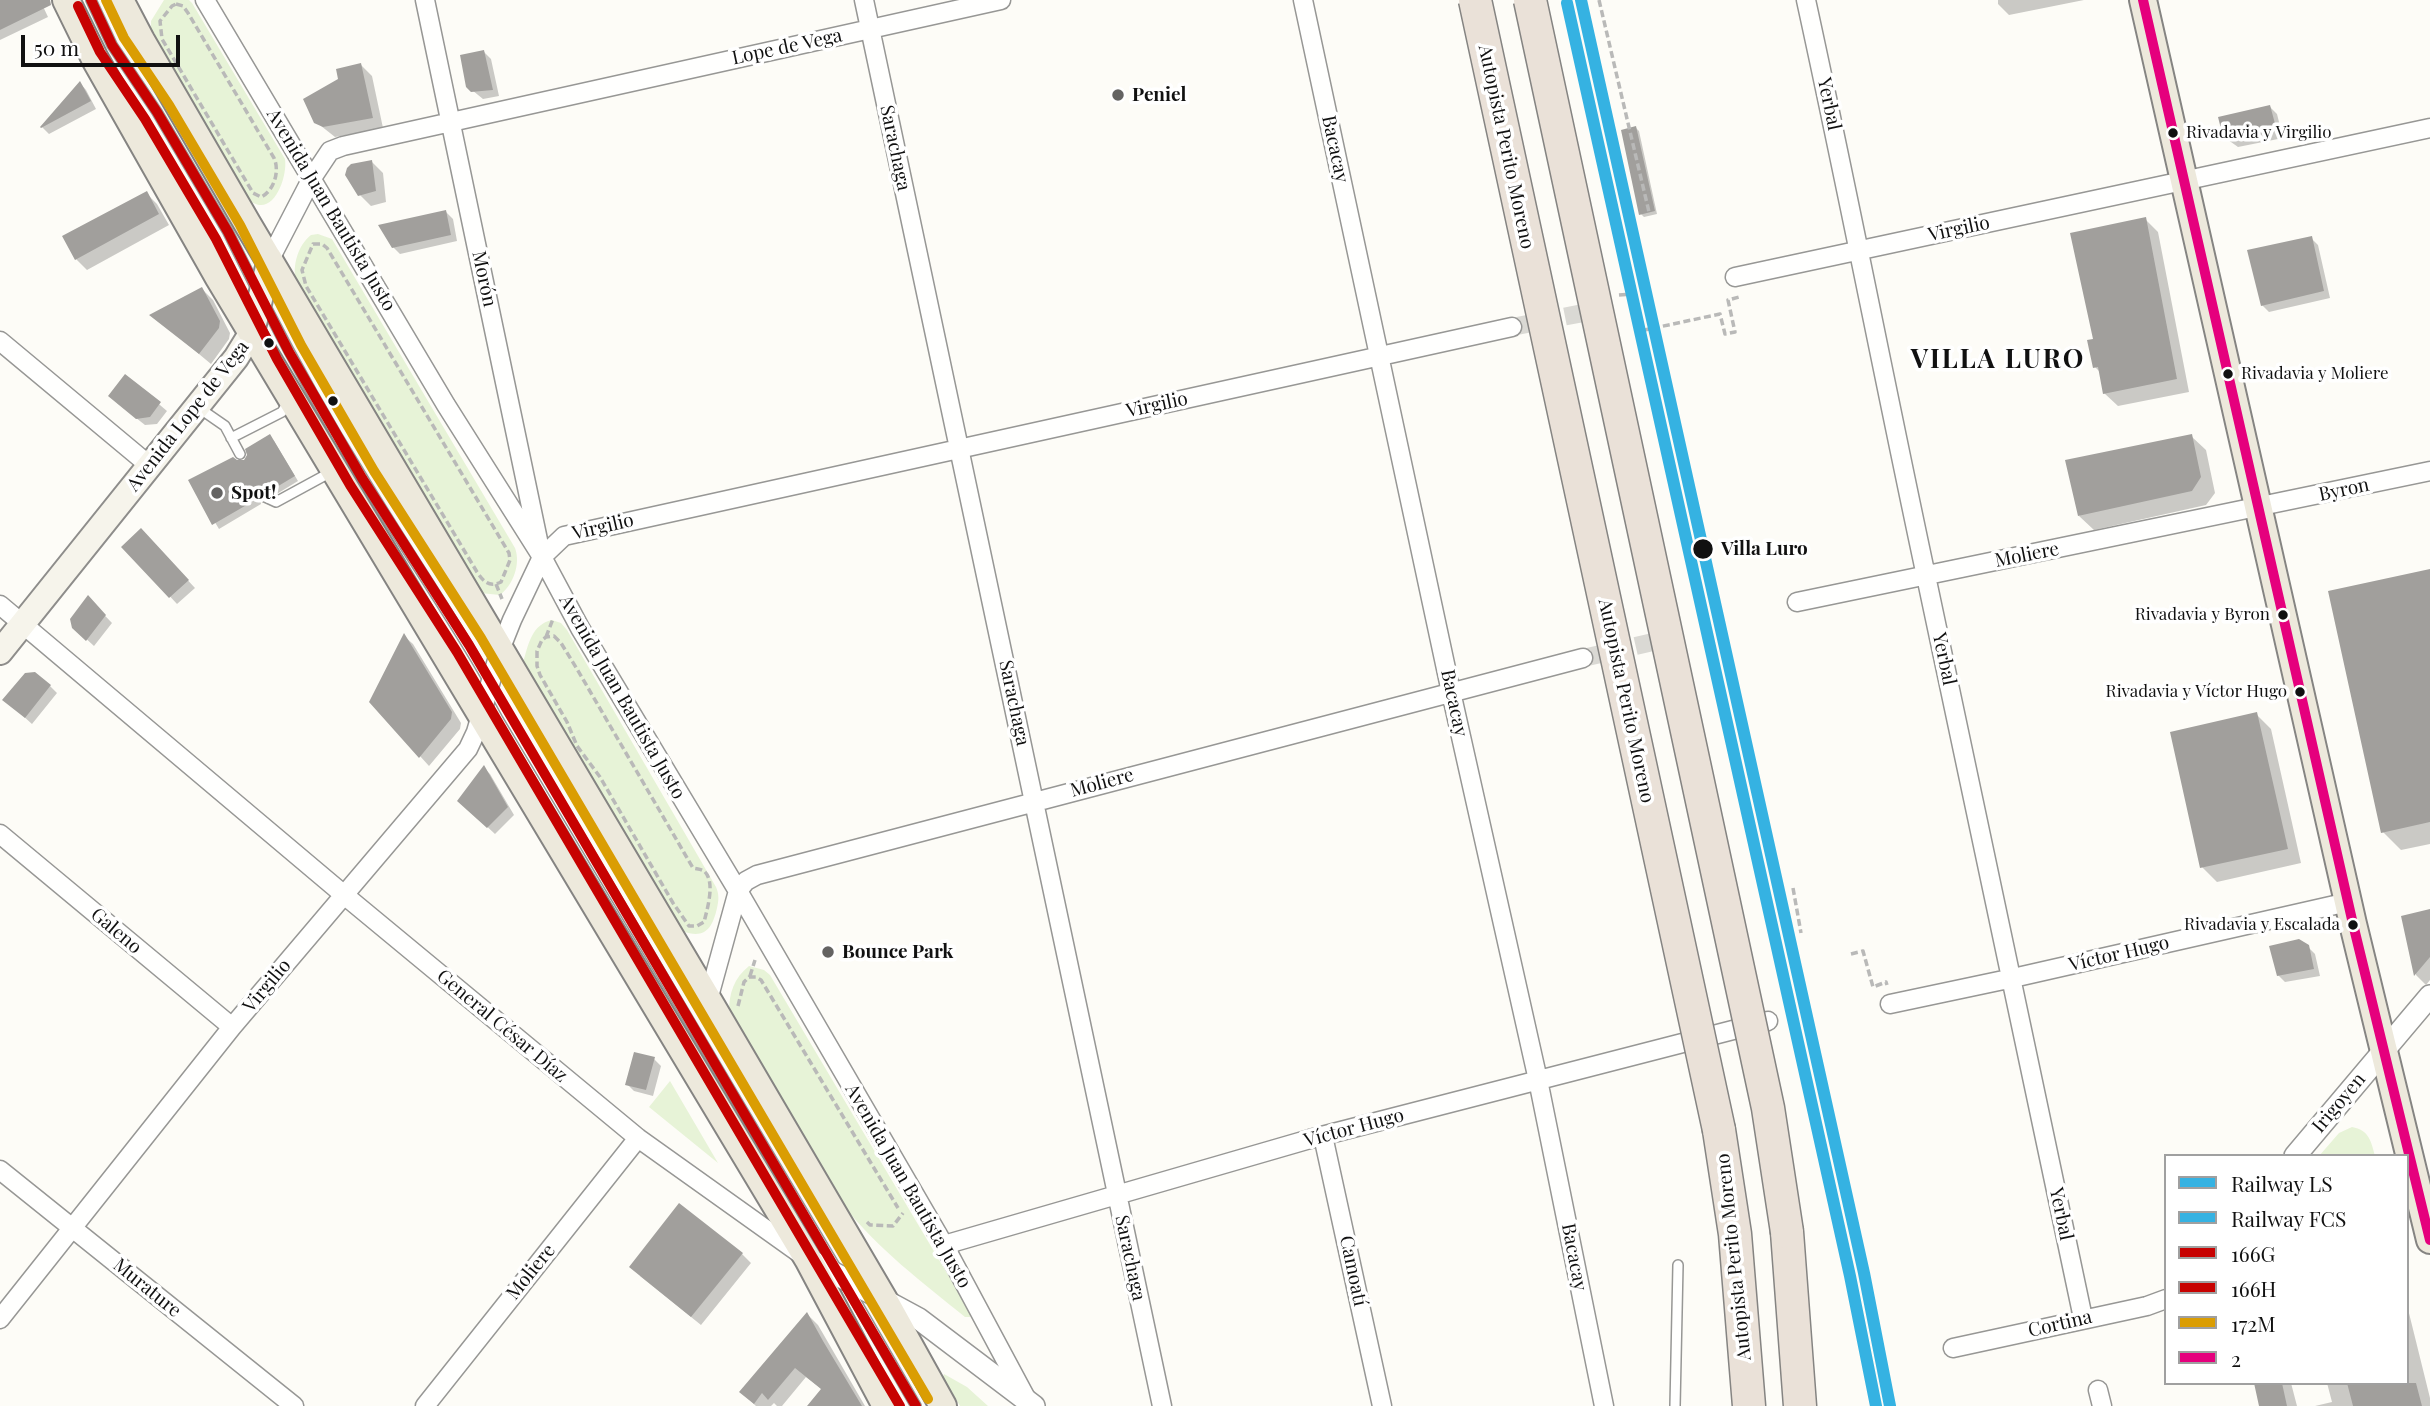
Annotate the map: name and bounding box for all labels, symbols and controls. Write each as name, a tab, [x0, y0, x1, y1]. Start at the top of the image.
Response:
scale bar	[24, 21, 184, 65]
street label: Lope de Vega	[730, 24, 844, 70]
text: 50 m	[34, 33, 79, 61]
street label: Autopista Perito Moreno	[1473, 43, 1539, 251]
street label: Yerbal	[1812, 76, 1846, 132]
place label: Peniel	[1132, 84, 1186, 106]
marker: Peniel	[1110, 87, 1126, 103]
street label: Sarachaga	[875, 103, 915, 193]
street label: Avenida Juan Bautista Justo	[261, 105, 401, 315]
street label: Bacacay	[1317, 113, 1353, 185]
place label: Rivadavia y Virgilio	[2186, 123, 2332, 143]
marker: Rivadavia y Virgilio	[2166, 126, 2180, 140]
street label: Virgilio	[1926, 211, 1992, 247]
street label: Morón	[467, 249, 501, 309]
street label: Avenida Lope de Vega	[122, 336, 254, 496]
unlabelled marker	[262, 336, 276, 350]
district label: VILLA LURO	[1912, 344, 2084, 376]
place label: Rivadavia y Moliere	[2241, 364, 2389, 384]
marker: Rivadavia y Moliere	[2221, 367, 2235, 381]
street label: Virgilio	[1124, 387, 1190, 423]
unlabelled marker	[326, 394, 340, 408]
street label: Byron	[2317, 474, 2371, 506]
place label: Spot!	[231, 482, 276, 504]
marker: Spot!	[209, 485, 225, 501]
street label: Virgilio	[570, 509, 636, 545]
marker: Villa Luro	[1691, 537, 1715, 561]
place label: Villa Luro	[1721, 538, 1808, 560]
street label: Moliere	[1993, 538, 2061, 572]
street label: Avenida Juan Bautista Justo	[554, 591, 690, 803]
street label: Autopista Perito Moreno	[1593, 597, 1659, 805]
place label: Rivadavia y Byron	[2135, 605, 2270, 625]
marker: Rivadavia y Byron	[2276, 608, 2290, 622]
street label: Yerbal	[1927, 631, 1961, 687]
street label: Sarachaga	[994, 658, 1034, 748]
street label: Bacacay	[1436, 667, 1472, 739]
place label: Rivadavia y Víctor Hugo	[2106, 682, 2287, 702]
marker: Rivadavia y Víctor Hugo	[2293, 685, 2307, 699]
street label: Moliere	[1068, 764, 1136, 802]
street label: Galeno	[86, 903, 146, 959]
place label: Rivadavia y Escalada	[2184, 915, 2340, 935]
marker: Rivadavia y Escalada	[2346, 918, 2360, 932]
street label: Víctor Hugo	[2067, 931, 2171, 977]
place label: Bounce Park	[842, 941, 953, 963]
marker: Bounce Park	[820, 944, 836, 960]
street label: Virgilio	[238, 955, 296, 1017]
street label: General César Díaz	[432, 965, 572, 1087]
street label: Irigoyen	[2307, 1069, 2371, 1137]
street label: Avenida Juan Bautista Justo	[840, 1080, 976, 1292]
street label: Víctor Hugo	[1302, 1104, 1406, 1152]
street label: Autopista Perito Moreno	[1712, 1152, 1756, 1362]
legend	[2164, 1154, 2409, 1385]
text: Railway LS	[2231, 1169, 2333, 1197]
street label: Yerbal	[2044, 1186, 2078, 1242]
text: Railway FCS	[2231, 1204, 2346, 1232]
street label: Sarachaga	[1110, 1213, 1150, 1303]
street label: Bacacay	[1556, 1221, 1592, 1293]
street label: Camoatí	[1334, 1234, 1372, 1308]
text: 166G	[2231, 1239, 2275, 1267]
street label: Moliere	[502, 1240, 560, 1304]
street label: Murature	[108, 1254, 186, 1322]
text: 166H	[2231, 1274, 2276, 1302]
street label: Cortina	[2026, 1306, 2094, 1342]
text: 172M	[2231, 1309, 2276, 1337]
text: 2	[2231, 1344, 2241, 1372]

